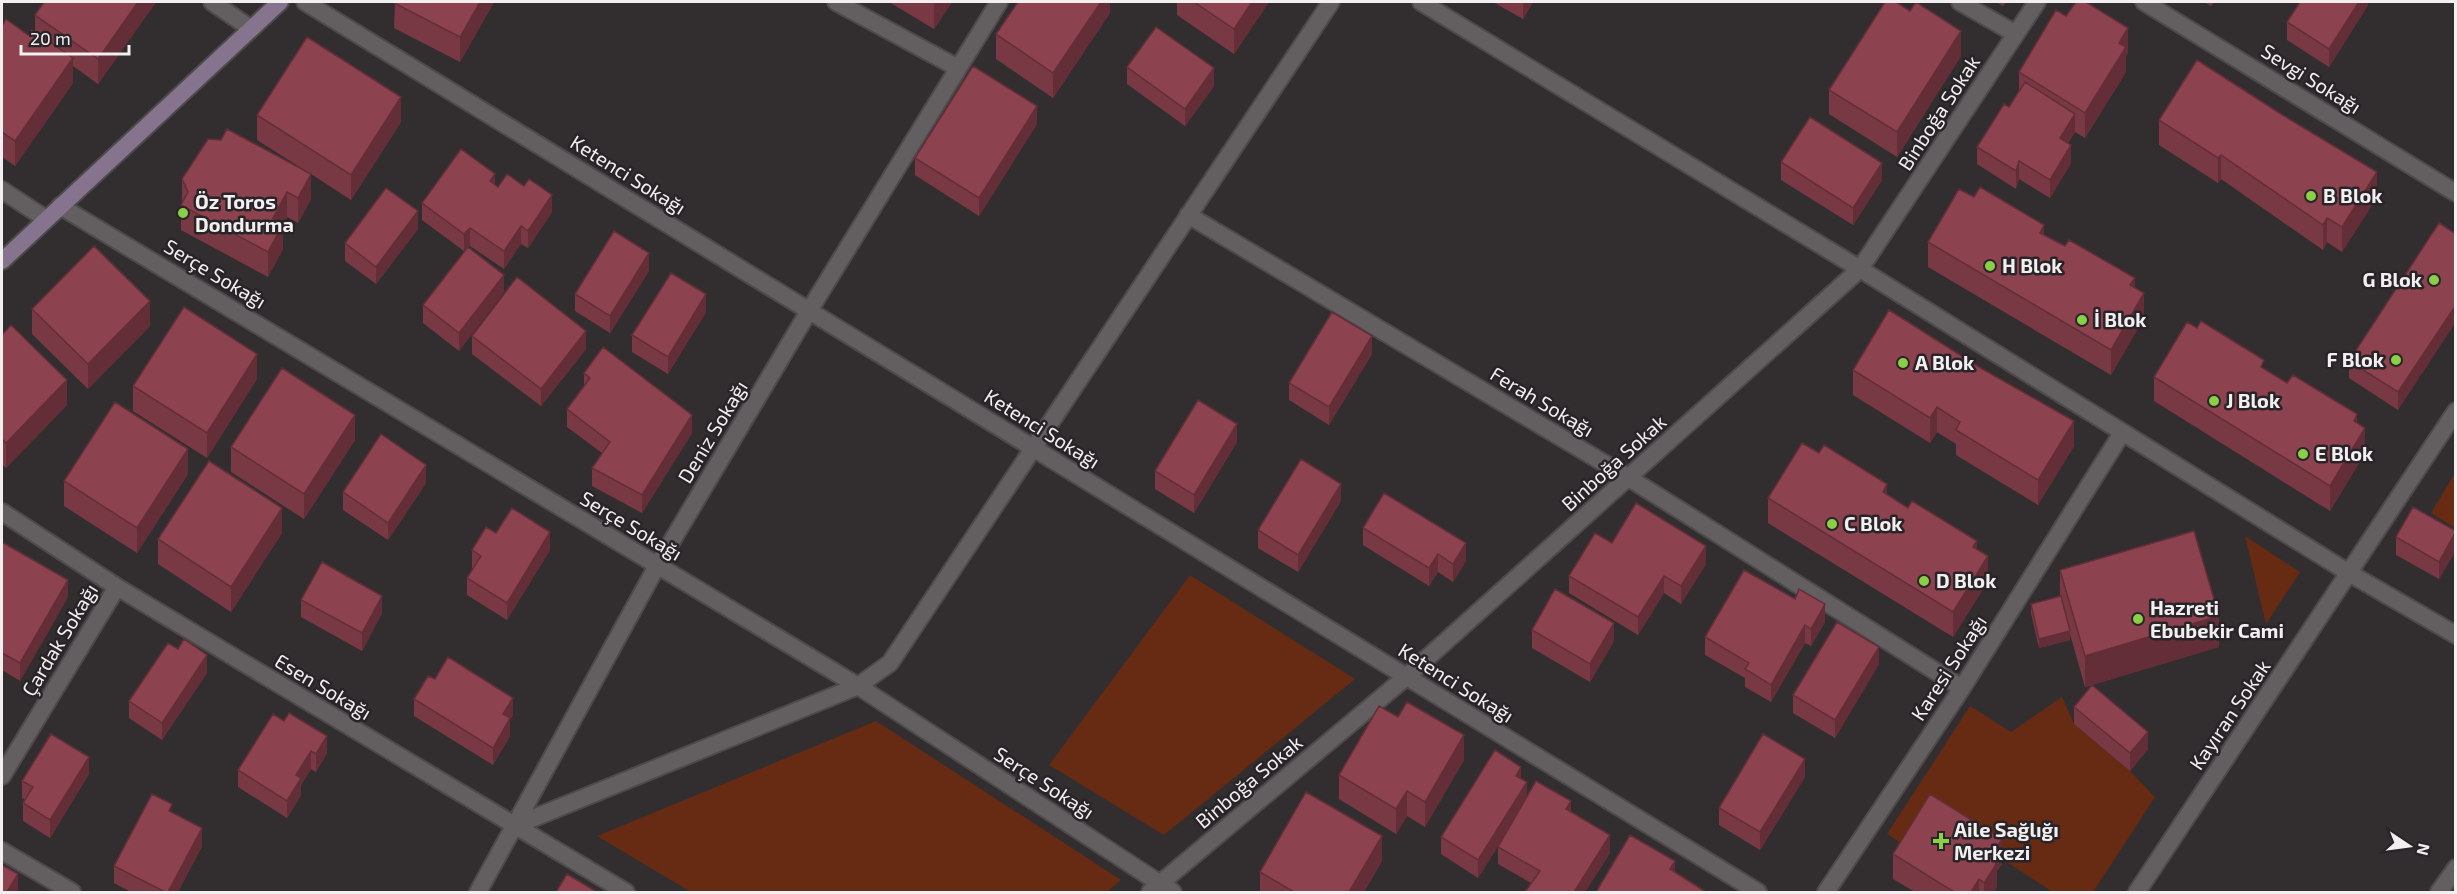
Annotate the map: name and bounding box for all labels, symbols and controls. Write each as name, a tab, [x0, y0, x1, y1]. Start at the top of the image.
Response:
scale bar	[21, 18, 129, 56]
text: 20 m	[30, 27, 71, 49]
street label: Sevgi Sokağı	[2257, 38, 2366, 118]
street label: Binboğa Sokak	[1892, 50, 1984, 174]
street label: Ketenci Sokağı	[566, 129, 691, 219]
place label: B Blok	[2323, 183, 2383, 207]
place label: Öz Toros Dondurma	[195, 189, 294, 236]
marker: B Blok	[2304, 189, 2318, 203]
marker: Öz Toros Dondurma	[176, 206, 190, 220]
street label: Serçe Sokağı	[160, 233, 271, 314]
place label: H Blok	[2002, 253, 2063, 277]
marker: H Blok	[1983, 259, 1997, 273]
place label: G Blok	[2362, 267, 2423, 291]
marker: G Blok	[2427, 273, 2441, 287]
place label: İ Blok	[2094, 307, 2147, 331]
marker: İ Blok	[2075, 313, 2089, 327]
place label: F Blok	[2327, 347, 2385, 371]
place label: A Blok	[1915, 350, 1975, 374]
marker: F Blok	[2389, 353, 2403, 367]
marker: A Blok	[1896, 356, 1910, 370]
street label: Ferah Sokağı	[1487, 361, 1598, 441]
street label: Deniz Sokağı	[672, 376, 752, 487]
street label: Ketenci Sokağı	[980, 383, 1105, 473]
place label: J Blok	[2226, 388, 2281, 412]
marker: J Blok	[2207, 394, 2221, 408]
street label: Binboğa Sokak	[1556, 409, 1670, 515]
place label: E Blok	[2315, 441, 2374, 465]
marker: E Blok	[2296, 447, 2310, 461]
street label: Serçe Sokağı	[576, 485, 687, 566]
place label: C Blok	[1844, 511, 1903, 535]
marker: C Blok	[1825, 517, 1839, 531]
place label: D Blok	[1936, 568, 1997, 592]
marker: D Blok	[1917, 574, 1931, 588]
street label: Çardak Sokağı	[16, 579, 103, 701]
place label: Hazreti Ebubekir Cami	[2150, 595, 2284, 642]
street label: Karesi Sokağı	[1905, 610, 1991, 725]
marker: Hazreti Ebubekir Cami	[2131, 612, 2145, 626]
street label: Ketenci Sokağı	[1394, 637, 1519, 727]
street label: Esen Sokağı	[271, 648, 376, 724]
street label: Kayıran Sokak	[2184, 655, 2275, 774]
street label: Binboğa Sokak	[1190, 730, 1307, 833]
street label: Serçe Sokağı	[989, 741, 1099, 824]
north arrow	[2379, 816, 2439, 876]
place label: Aile Sağlığı Merkezi	[1954, 817, 2059, 864]
marker: Aile Sağlığı Merkezi	[1932, 832, 1950, 850]
text: N	[2414, 842, 2435, 857]

